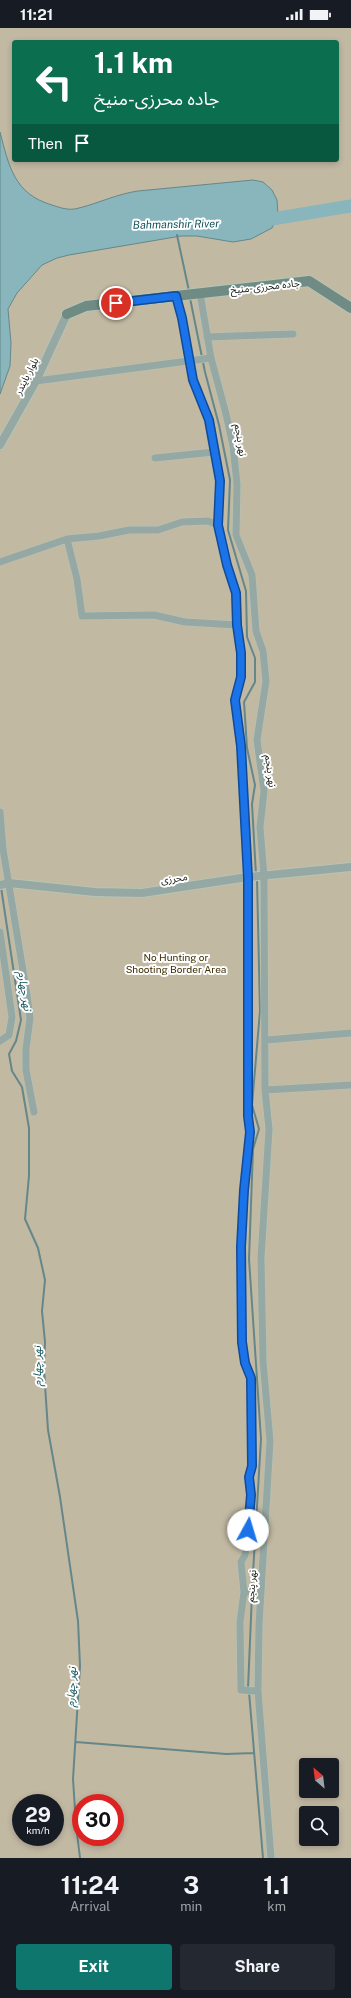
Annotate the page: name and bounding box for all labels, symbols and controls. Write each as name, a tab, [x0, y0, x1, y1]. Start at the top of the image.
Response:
text: 11:21	[20, 6, 53, 23]
text: 1.1 km	[94, 46, 173, 79]
icon: left	[28, 56, 80, 108]
text: جاده محرزی-منیخ	[94, 88, 219, 109]
icon: arrive	[71, 132, 93, 154]
text: Then	[28, 135, 63, 152]
water label: Bahmanshir River	[133, 217, 220, 231]
street label: جاده محرزی-منیخ	[230, 276, 301, 298]
pin	[99, 286, 133, 320]
icon: arrive	[105, 292, 127, 314]
street label: بلوار بایندر	[11, 355, 41, 398]
street label: نهر پنجم	[231, 423, 250, 458]
street label: نهر پنجم	[261, 754, 279, 788]
street label: محرزی	[160, 870, 188, 887]
park label: No Hunting or Shooting Border Area	[126, 951, 226, 975]
water label: نهر چهارم	[13, 969, 34, 1014]
water label: نهر چهارم	[31, 1345, 46, 1387]
position arrow	[227, 1509, 269, 1551]
street label: نهر پنجم	[244, 1569, 260, 1603]
water label: نهر چهارم	[64, 1665, 81, 1708]
north arrow	[299, 1758, 339, 1798]
map controls	[299, 1758, 339, 1846]
speed limit sign: 30	[72, 1794, 124, 1846]
text: 29	[25, 1803, 51, 1827]
button: search	[299, 1806, 339, 1846]
text: km/h	[26, 1824, 50, 1836]
text: 11:24	[61, 1871, 119, 1899]
text: 3	[183, 1871, 199, 1899]
text: 1.1	[263, 1871, 290, 1899]
text: Arrival	[70, 1899, 110, 1914]
text: min	[180, 1899, 202, 1914]
text: km	[267, 1899, 286, 1914]
button: Exit	[16, 1944, 172, 1990]
button: Share	[180, 1944, 335, 1990]

